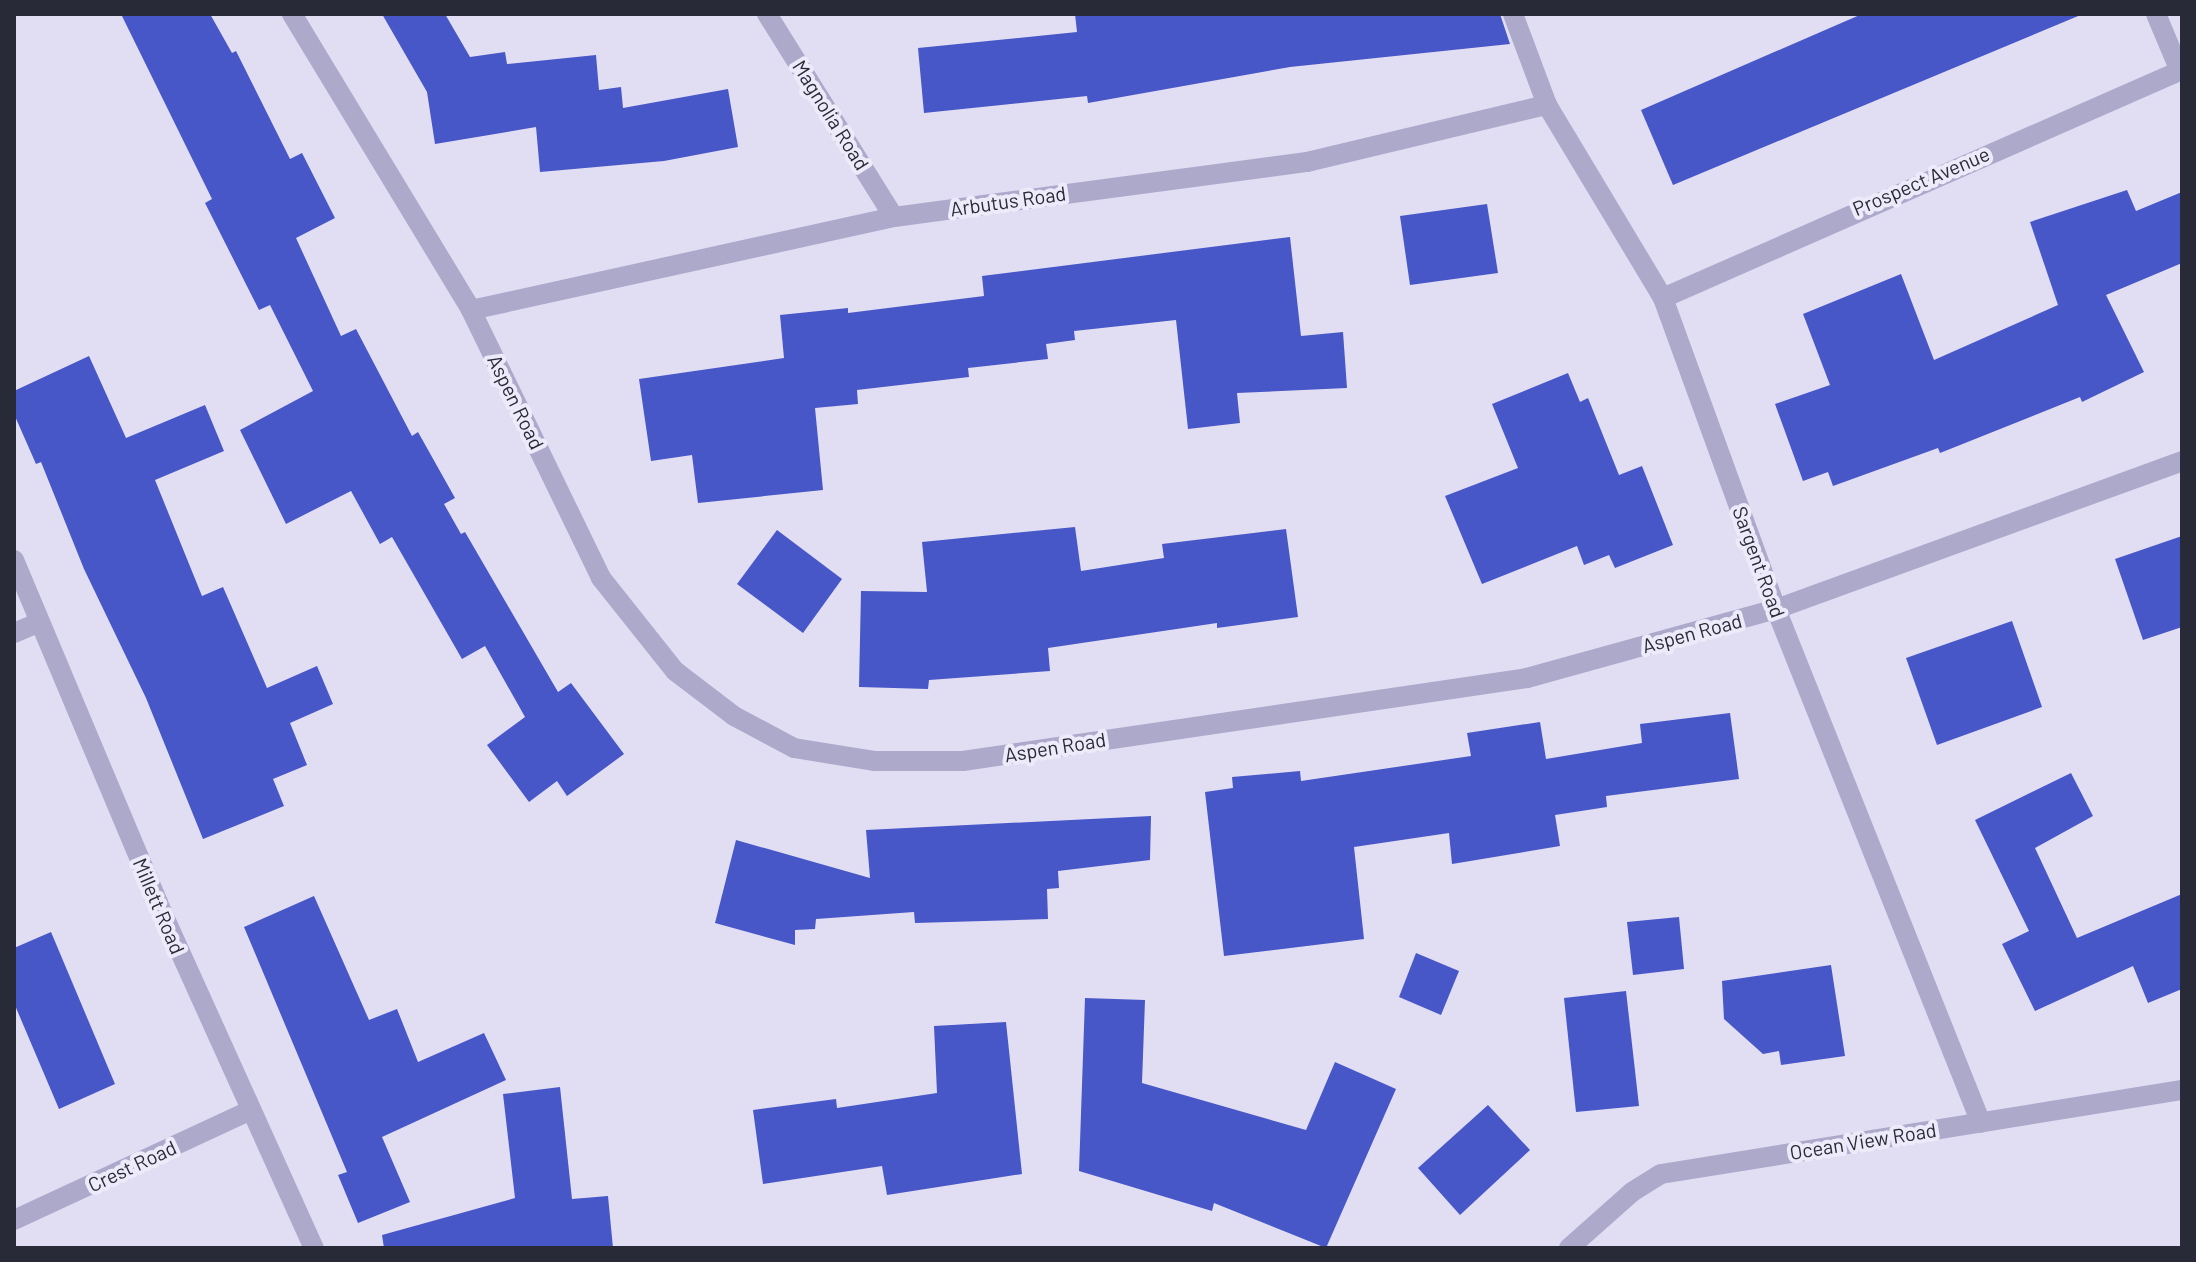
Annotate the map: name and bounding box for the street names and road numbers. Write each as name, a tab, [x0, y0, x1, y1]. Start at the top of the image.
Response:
street label: Magnolia Road	[788, 56, 874, 174]
street label: Prospect Avenue	[1849, 141, 1993, 221]
street label: Arbutus Road	[948, 181, 1068, 221]
street label: Aspen Road	[483, 351, 549, 453]
street label: Sargent Road	[1728, 503, 1790, 621]
street label: Aspen Road	[1639, 608, 1745, 658]
street label: Aspen Road	[1003, 727, 1107, 767]
street label: Millett Road	[128, 854, 190, 958]
street label: Ocean View Road	[1788, 1118, 1938, 1164]
street label: Crest Road	[84, 1135, 180, 1197]

